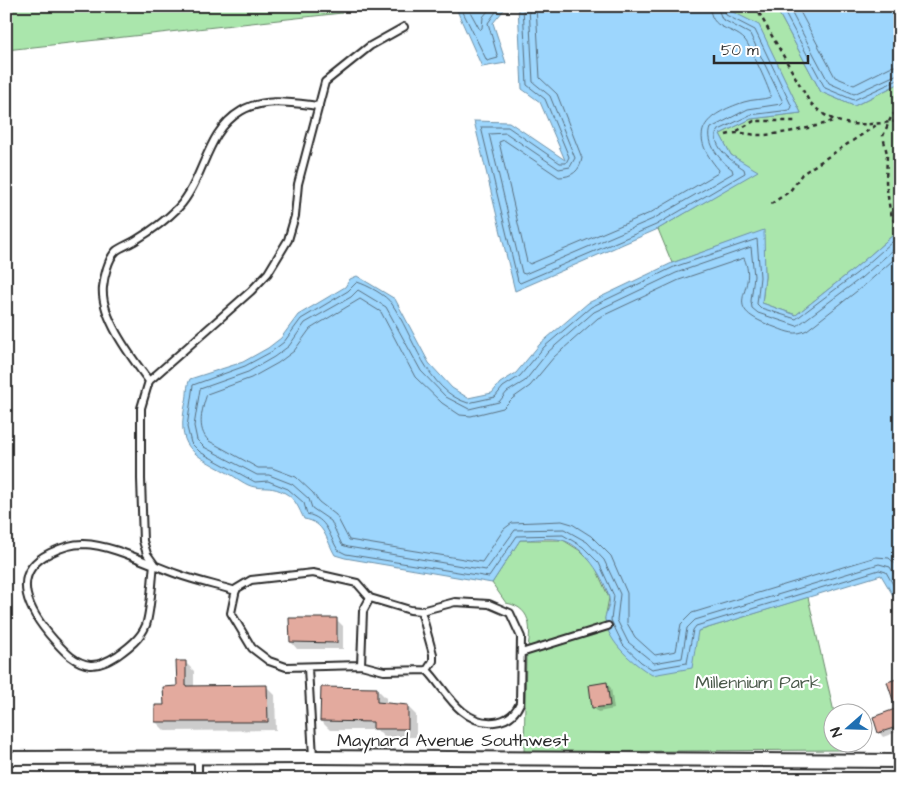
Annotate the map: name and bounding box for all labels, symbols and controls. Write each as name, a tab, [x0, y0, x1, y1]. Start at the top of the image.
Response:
scale bar	[714, 32, 807, 64]
text: 50 m	[721, 40, 759, 61]
park label: Millennium Park	[695, 670, 821, 695]
north arrow	[824, 702, 874, 752]
text: N	[826, 724, 848, 740]
street label: Maynard Avenue Southwest	[337, 728, 570, 754]

